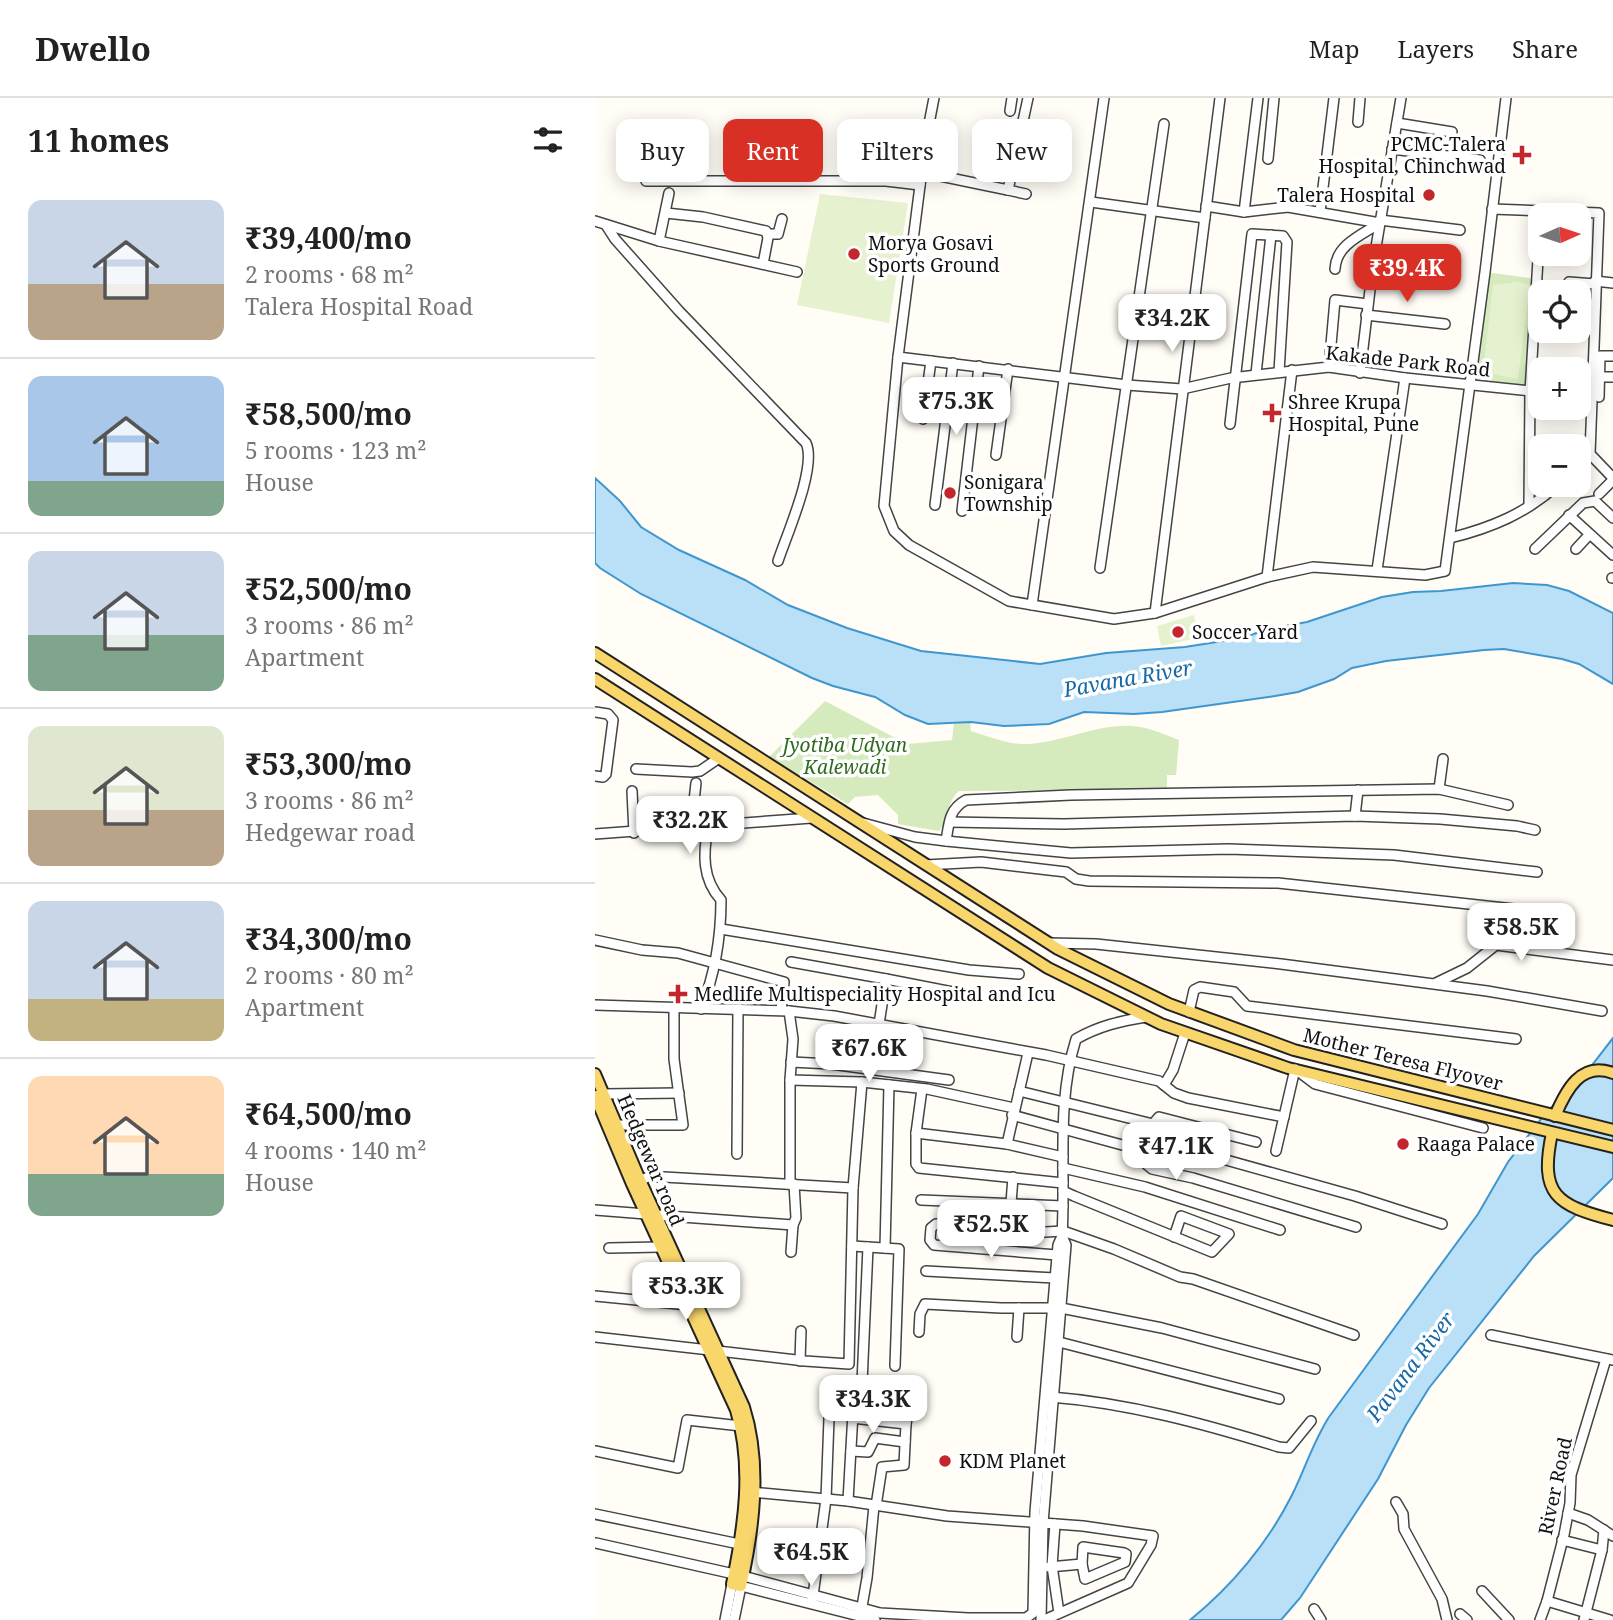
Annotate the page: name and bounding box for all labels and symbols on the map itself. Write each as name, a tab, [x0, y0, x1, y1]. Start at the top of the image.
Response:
place label: PCMC-Talera Hospital, Chinchwad	[1318, 131, 1506, 179]
marker: PCMC-Talera Hospital, Chinchwad	[1512, 145, 1532, 165]
place label: Talera Hospital	[1277, 182, 1415, 208]
marker: Talera Hospital	[1421, 187, 1437, 203]
north arrow	[1528, 203, 1591, 266]
place label: Morya Gosavi Sports Ground	[868, 230, 1000, 278]
pin: ₹39.4K	[1350, 244, 1464, 304]
marker: Morya Gosavi Sports Ground	[846, 246, 862, 262]
pin: ₹34.2K	[1115, 294, 1229, 354]
street label: Kakade Park Road	[1324, 339, 1492, 383]
pin: ₹75.3K	[899, 378, 1013, 437]
place label: Shree Krupa Hospital, Pune	[1288, 389, 1419, 437]
marker: Shree Krupa Hospital, Pune	[1262, 403, 1282, 423]
place label: Sonigara Township	[964, 469, 1053, 517]
marker: Sonigara Township	[942, 485, 958, 501]
place label: Soccer Yard	[1192, 619, 1298, 645]
marker: Soccer Yard	[1170, 624, 1186, 640]
water label: Pavana River	[1060, 653, 1195, 703]
park label: Jyotiba Udyan Kalewadi	[780, 732, 908, 780]
pin: ₹32.2K	[633, 796, 747, 856]
pin: ₹58.5K	[1464, 904, 1578, 963]
place label: Medlife Multispeciality Hospital and Icu	[694, 981, 1056, 1007]
marker: Medlife Multispeciality Hospital and Icu	[668, 984, 688, 1004]
street label: Mother Teresa Flyover	[1301, 1022, 1505, 1096]
pin: ₹67.6K	[812, 1024, 926, 1084]
street label: Hedgewar road	[612, 1090, 691, 1230]
pin: ₹47.1K	[1119, 1122, 1233, 1182]
place label: Raaga Palace	[1417, 1131, 1535, 1157]
marker: Raaga Palace	[1395, 1136, 1411, 1152]
pin: ₹52.5K	[934, 1200, 1048, 1260]
pin: ₹53.3K	[629, 1262, 743, 1322]
water label: Pavana River	[1359, 1306, 1461, 1428]
pin: ₹34.3K	[816, 1376, 930, 1435]
street label: River Road	[1532, 1434, 1578, 1537]
place label: KDM Planet	[959, 1448, 1066, 1474]
marker: KDM Planet	[937, 1453, 953, 1469]
pin: ₹64.5K	[754, 1528, 868, 1588]

